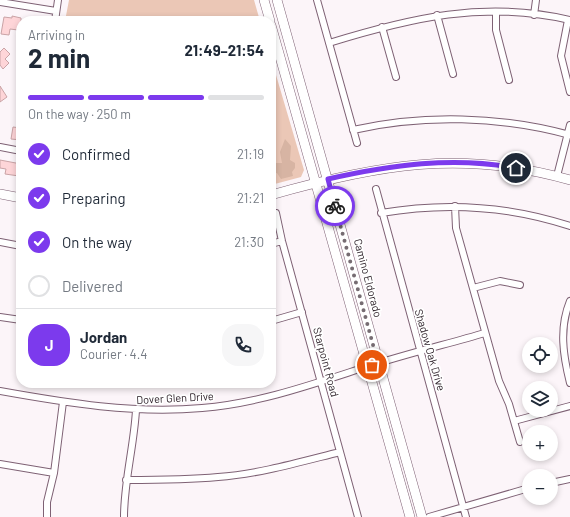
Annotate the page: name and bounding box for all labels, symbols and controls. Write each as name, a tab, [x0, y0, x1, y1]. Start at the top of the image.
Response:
text: Arriving in	[28, 27, 85, 43]
text: 21:49–21:54	[184, 41, 264, 59]
text: 2 min	[28, 42, 90, 73]
text: On the way · 250 m	[28, 106, 131, 122]
icon: check	[28, 143, 50, 165]
text: Confirmed	[62, 145, 130, 163]
text: 21:19	[237, 146, 264, 162]
pin	[499, 151, 533, 185]
icon: home	[505, 157, 527, 179]
courier	[315, 186, 355, 226]
icon: check	[28, 187, 50, 209]
text: Preparing	[62, 189, 126, 207]
text: 21:21	[237, 190, 264, 206]
icon: bike	[324, 195, 346, 217]
icon: check	[28, 231, 50, 253]
text: On the way	[62, 233, 132, 251]
text: 21:30	[234, 234, 264, 250]
street label: Camino Eldorado	[352, 237, 385, 319]
text: Delivered	[62, 277, 123, 295]
street label: Shadow Oak Drive	[413, 307, 448, 392]
button: phone	[222, 324, 264, 366]
street label: Starpoint Road	[311, 326, 342, 398]
text: Jordan	[80, 328, 127, 346]
text: J	[45, 336, 53, 354]
map controls	[522, 337, 558, 505]
button: locate	[522, 337, 558, 373]
text: Courier · 4.4	[80, 346, 148, 362]
pin	[355, 348, 389, 382]
icon: bag	[361, 354, 383, 376]
button: layers	[522, 381, 558, 417]
street label: Dover Glen Drive	[136, 389, 214, 406]
button: +	[522, 425, 558, 461]
button: −	[522, 469, 558, 505]

